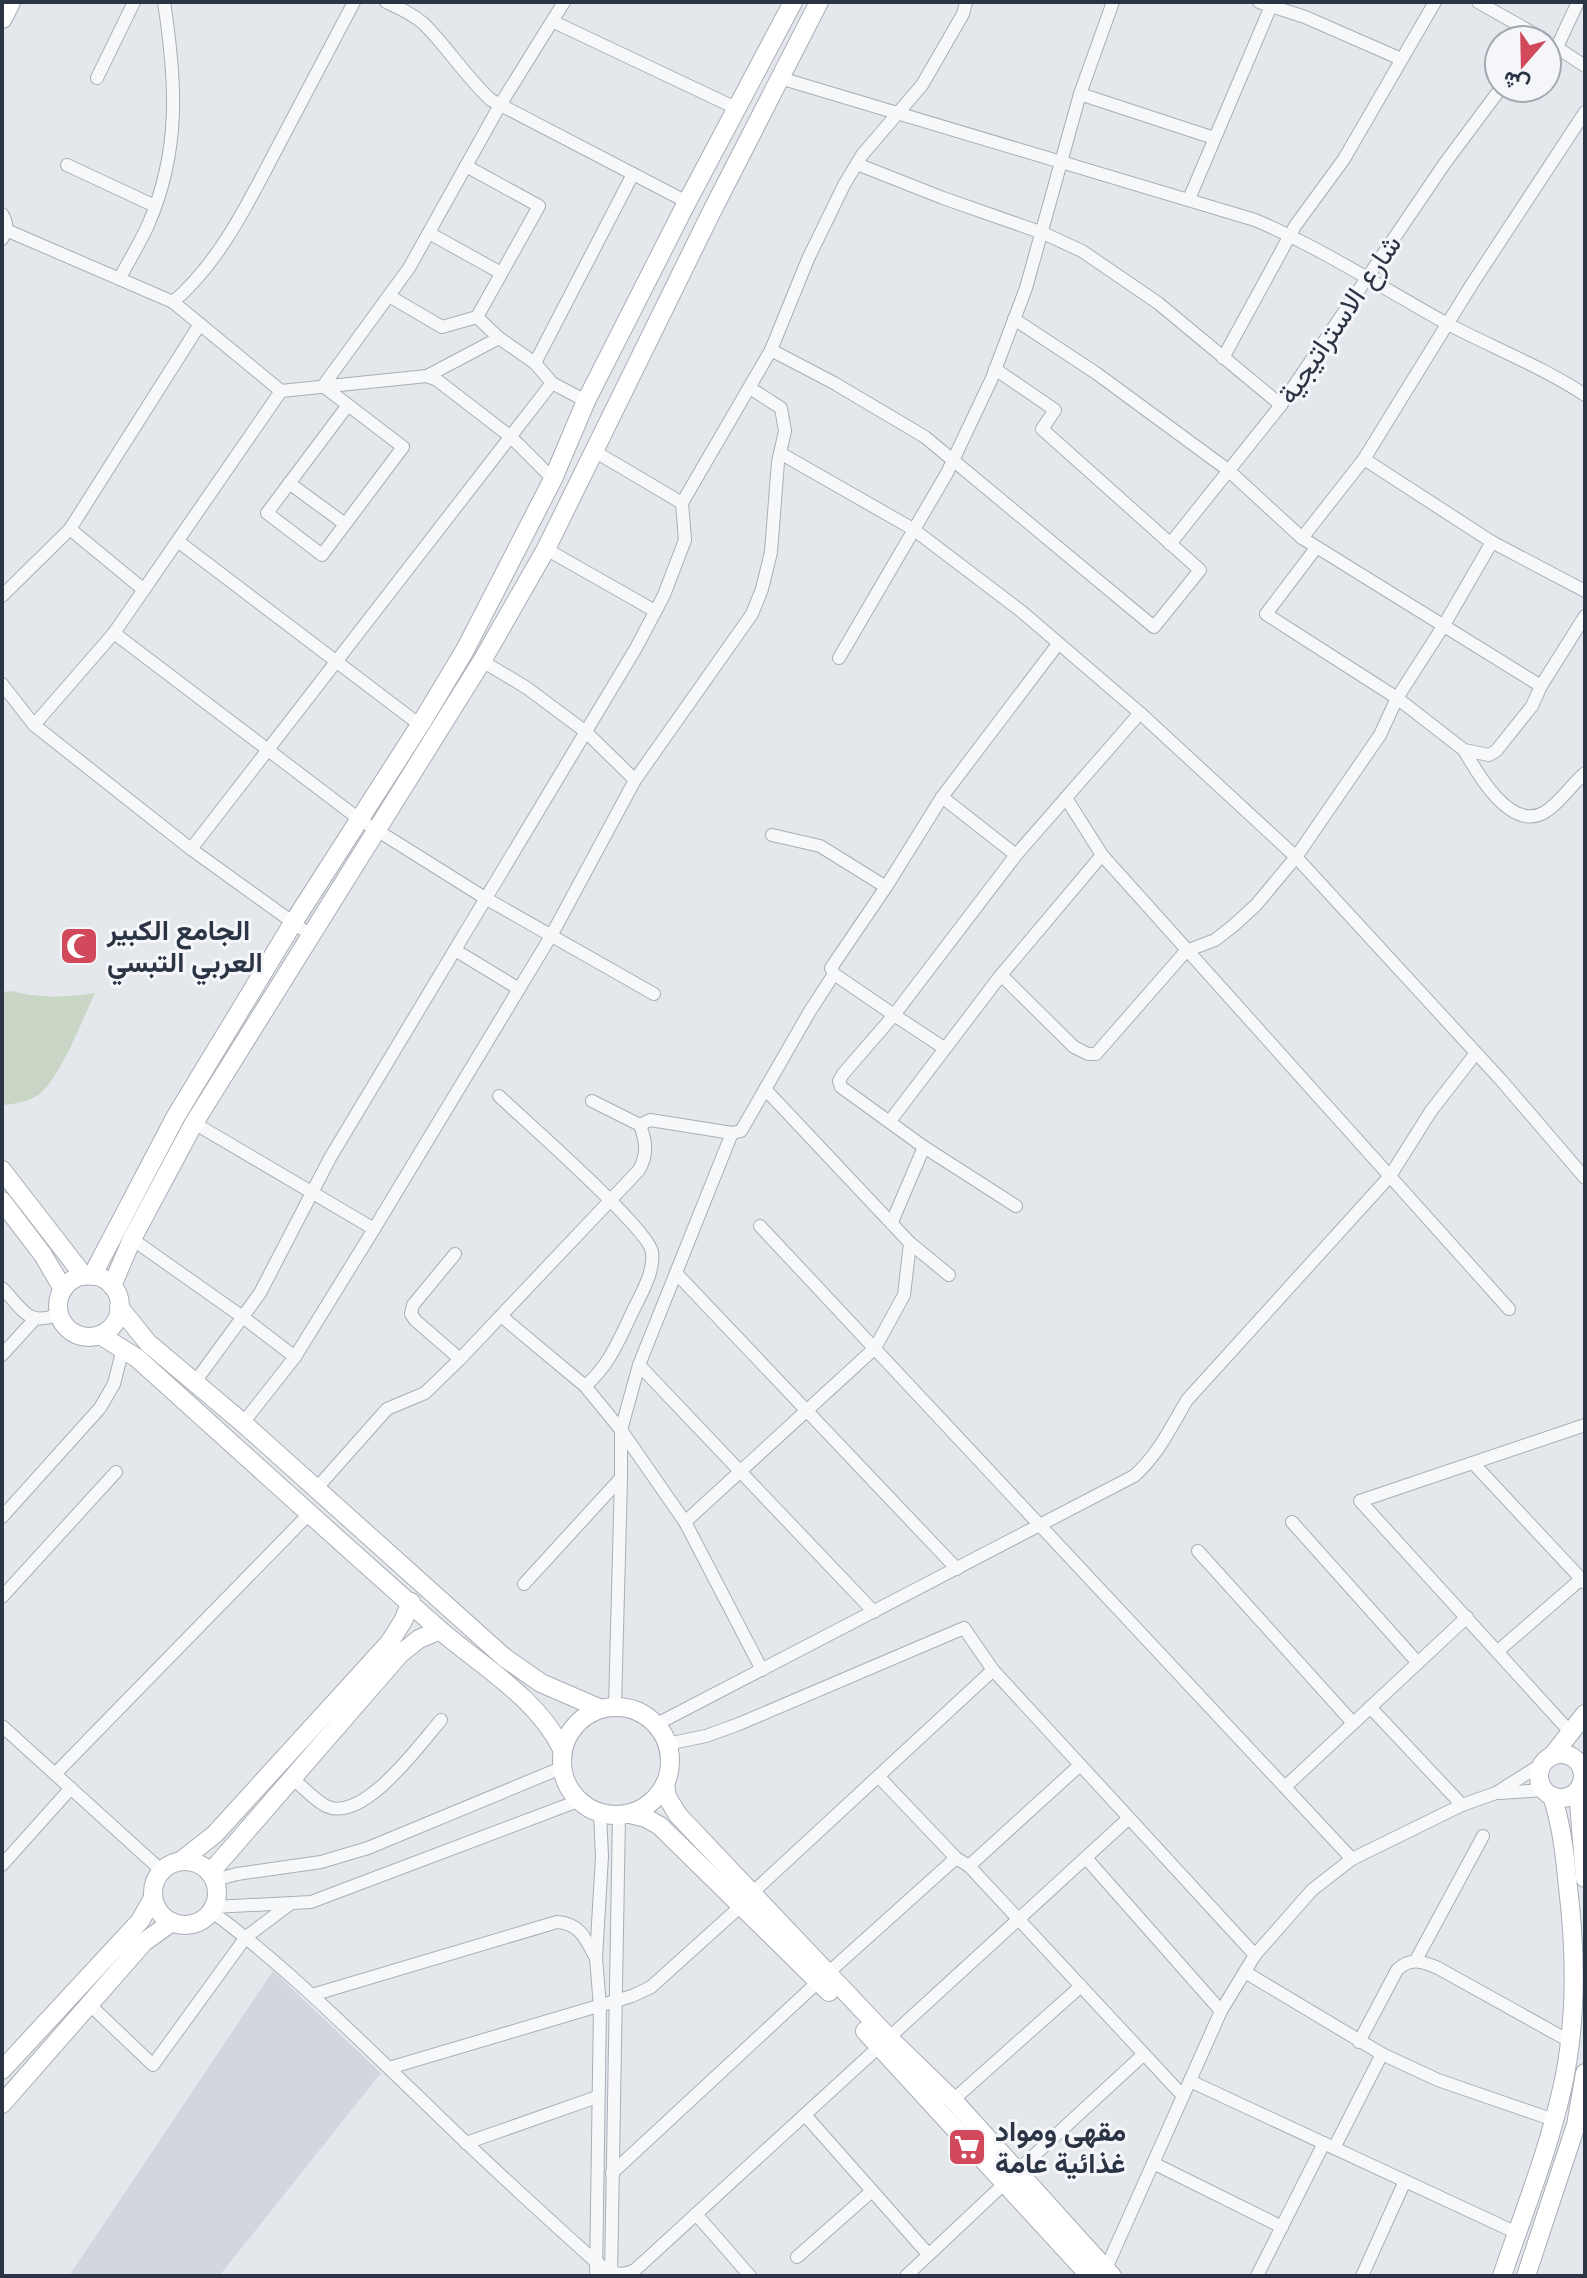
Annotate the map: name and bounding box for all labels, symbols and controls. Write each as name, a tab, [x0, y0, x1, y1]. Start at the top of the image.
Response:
north arrow	[1483, 24, 1563, 104]
text: ش	[1499, 65, 1533, 100]
street label: شارع الاستراتيجية	[1270, 228, 1410, 411]
place label: الجامع الكبير العربي التبسي	[106, 913, 263, 986]
mosque icon: الجامع الكبير العربي التبسي	[58, 925, 100, 967]
place label: مقهى ومواد غذائية عامة	[995, 2114, 1126, 2180]
supermarket icon: مقهى ومواد غذائية عامة	[946, 2126, 988, 2168]

